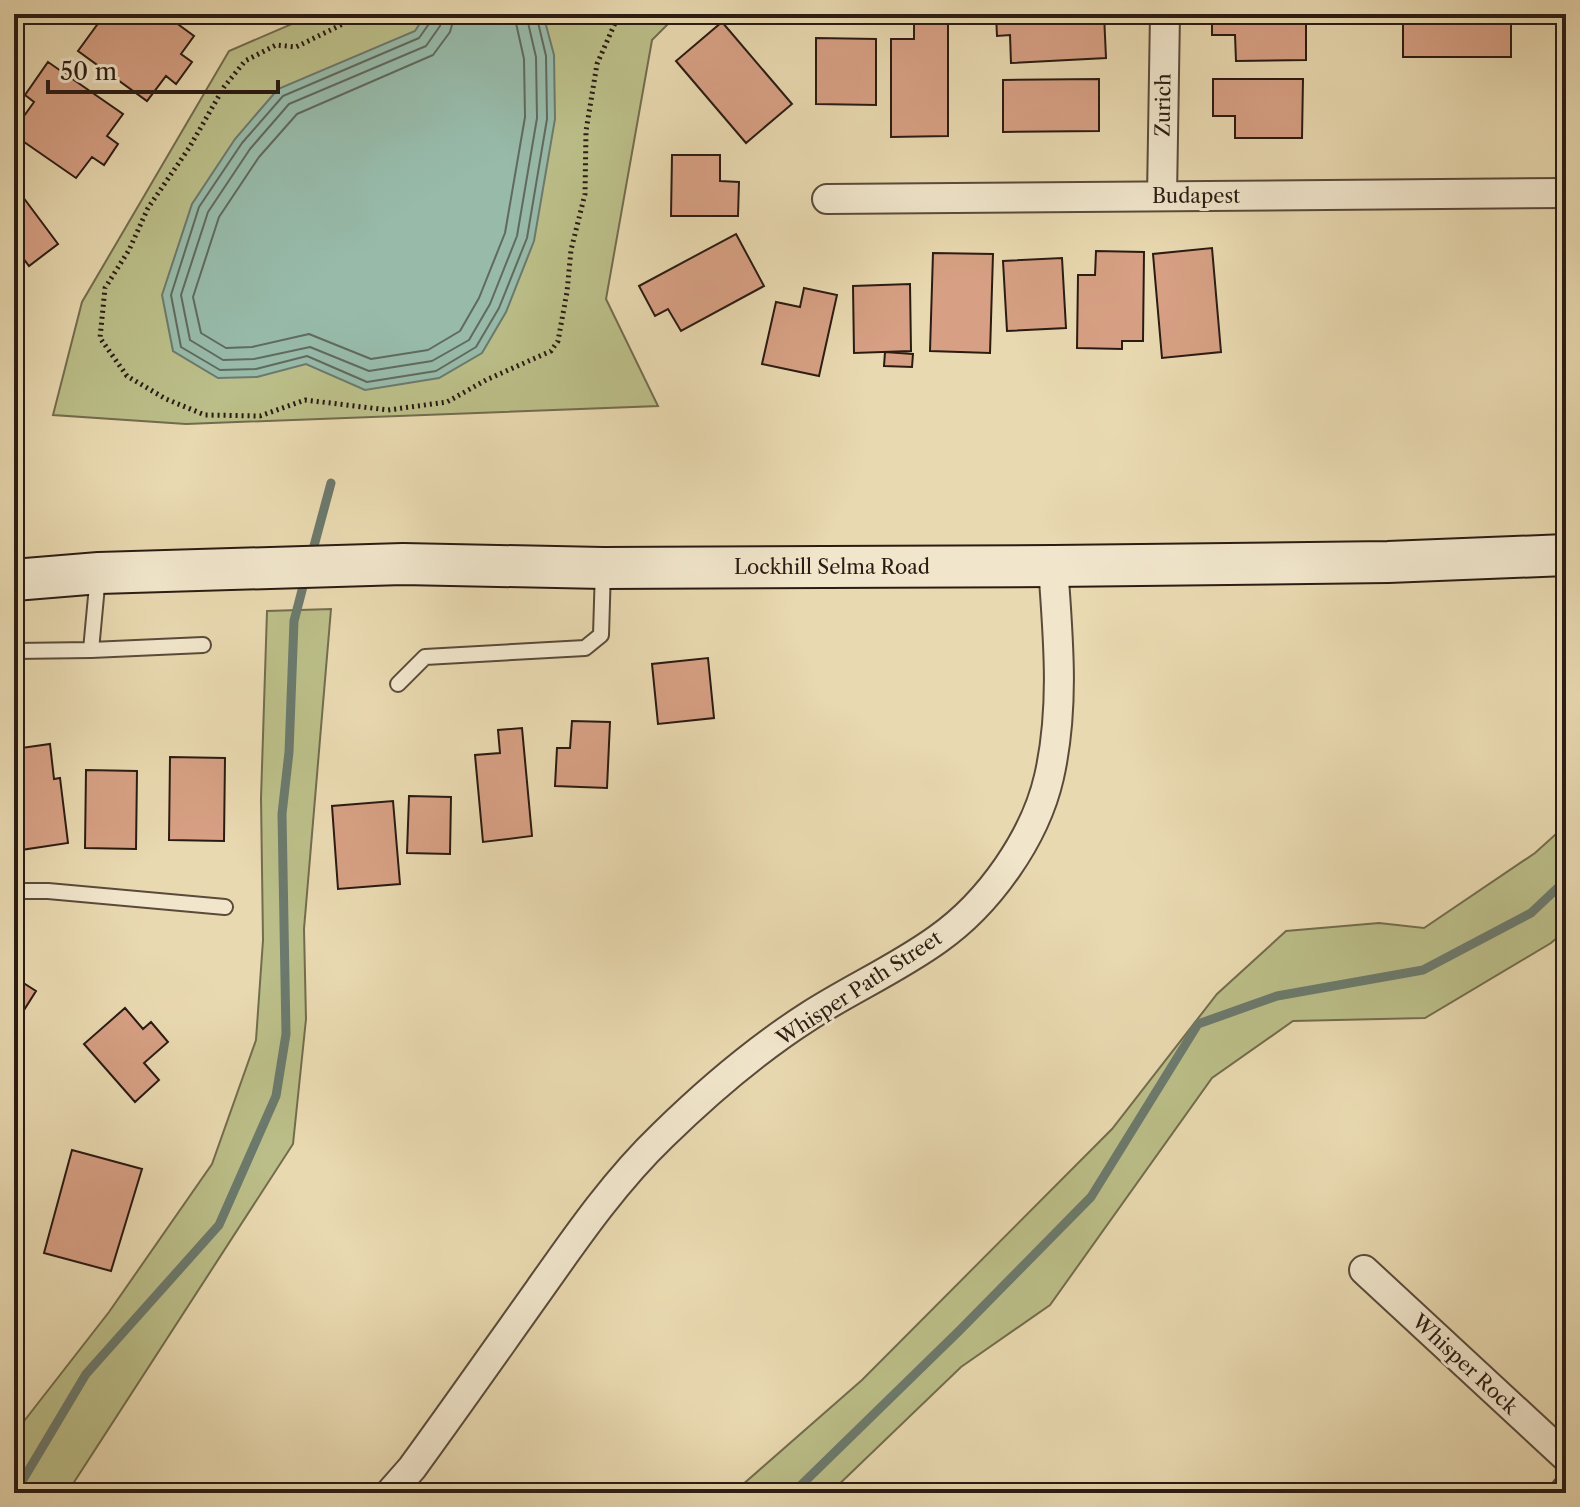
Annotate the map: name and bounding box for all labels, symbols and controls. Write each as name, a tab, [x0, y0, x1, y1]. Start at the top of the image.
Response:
scale bar	[48, 44, 278, 94]
text: 50 m	[60, 57, 117, 86]
street label: Zurich	[1150, 73, 1176, 137]
street label: Budapest	[1152, 184, 1240, 208]
street label: Lockhill Selma Road	[734, 555, 930, 579]
street label: Whisper Path Street	[771, 926, 946, 1051]
street label: Whisper Rock	[1407, 1308, 1524, 1420]

